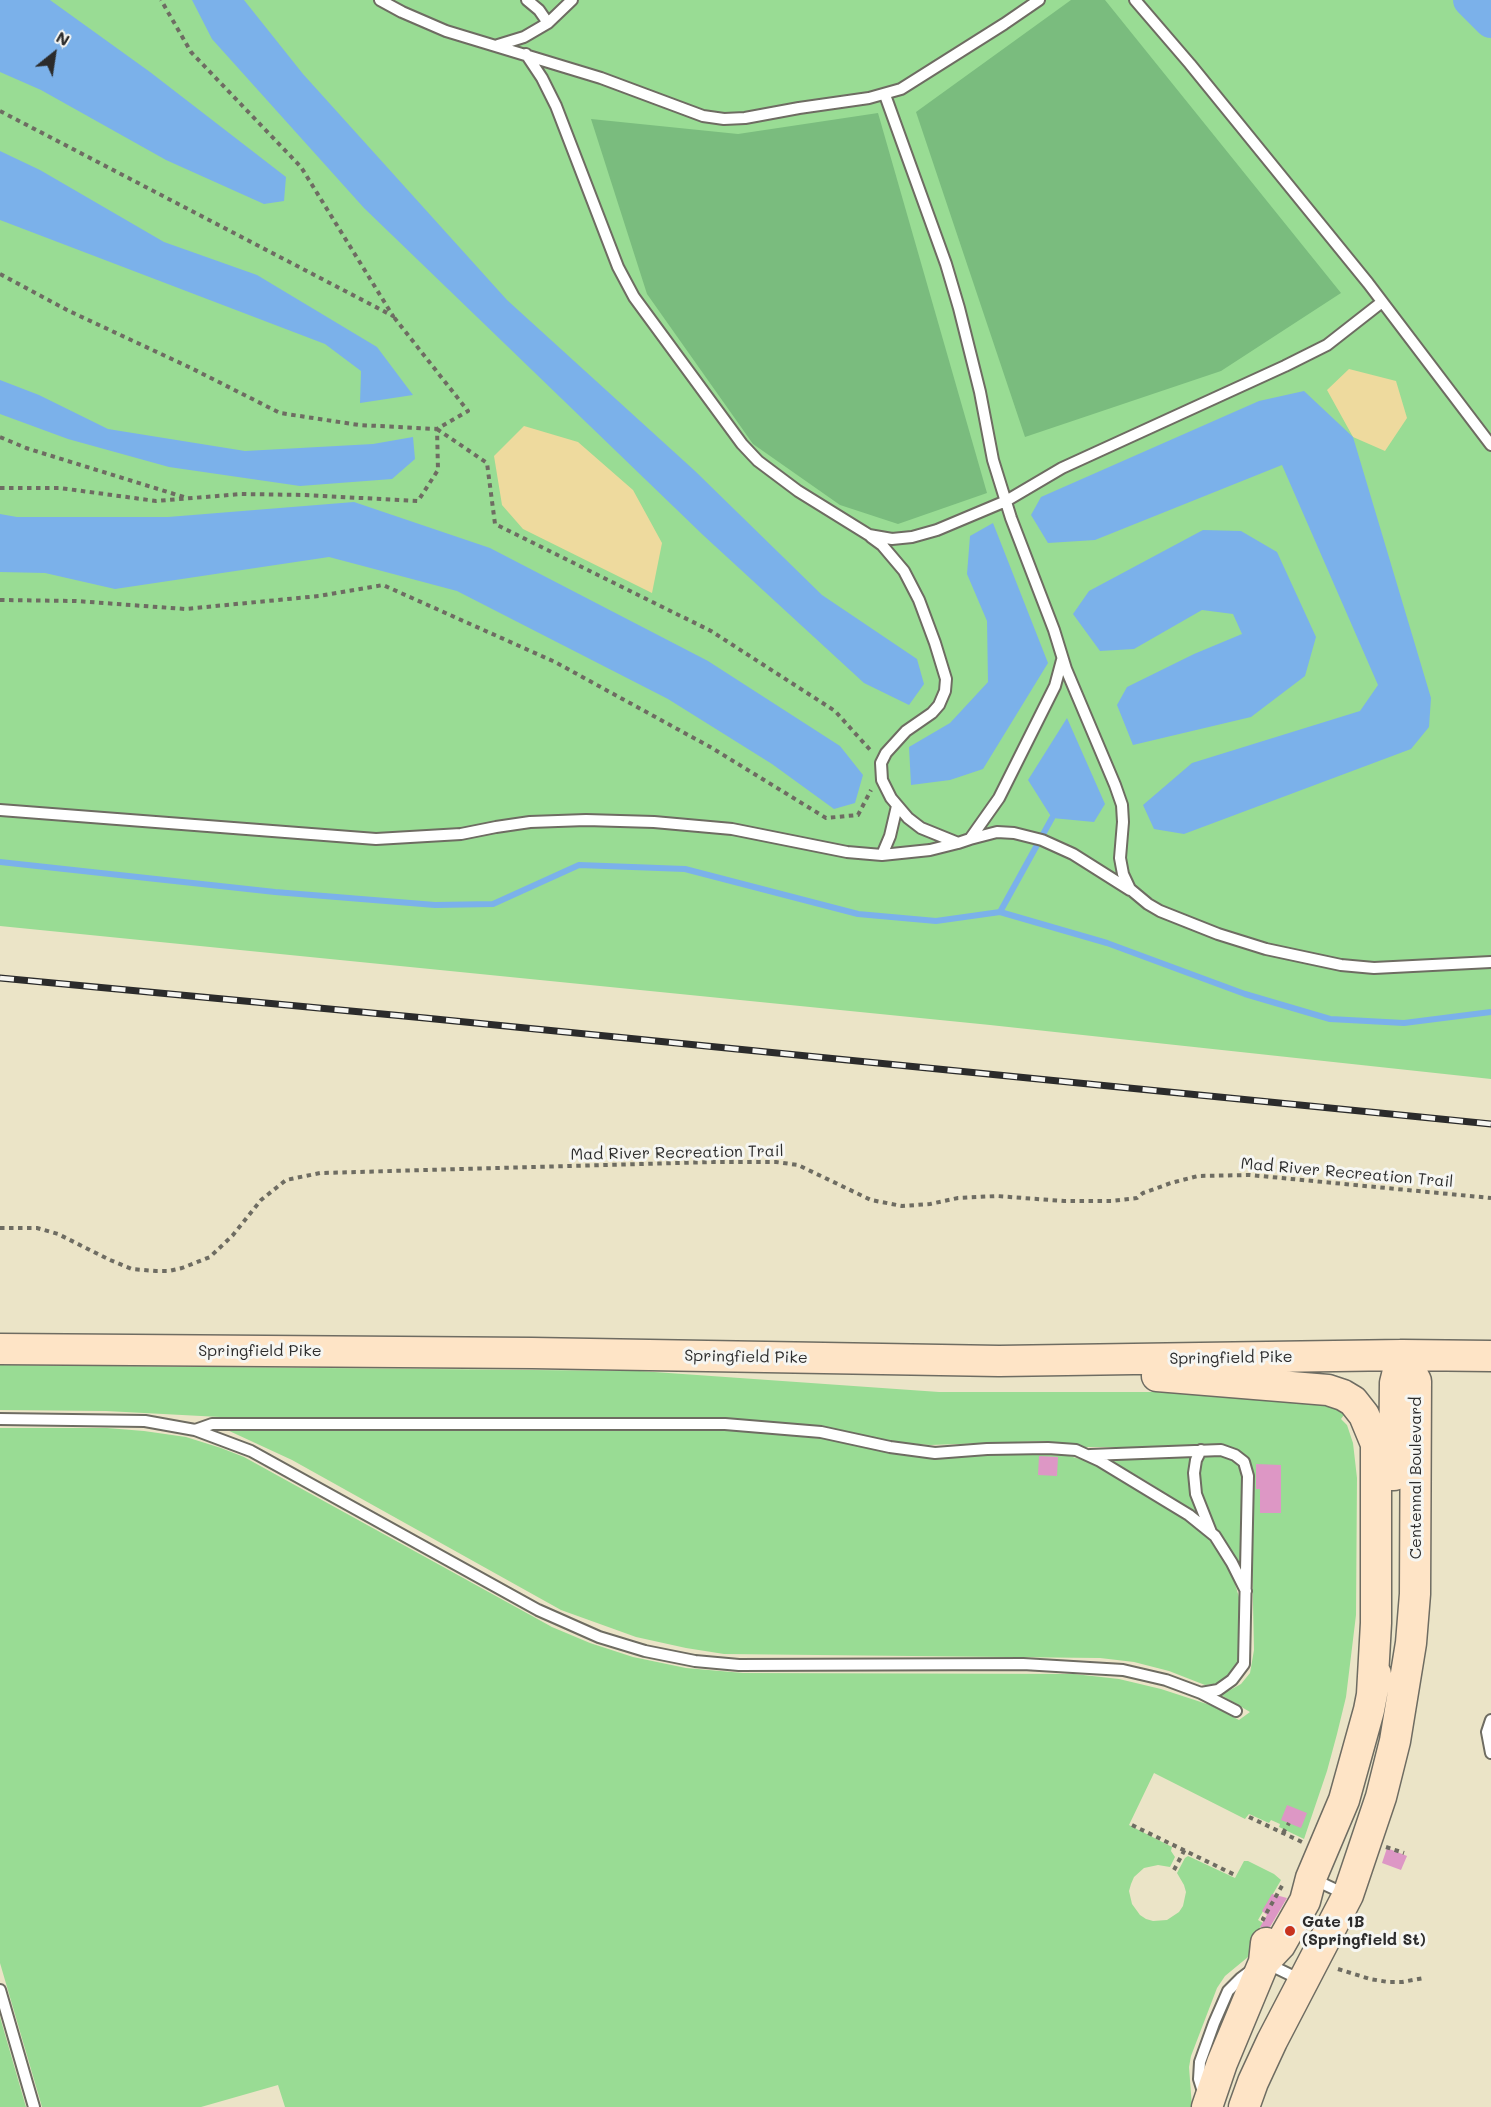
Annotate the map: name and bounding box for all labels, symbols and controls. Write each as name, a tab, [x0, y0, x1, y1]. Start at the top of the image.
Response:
north arrow	[24, 24, 84, 84]
text: N	[53, 26, 74, 50]
street label: Mad River Recreation Trail	[570, 1142, 784, 1164]
street label: Mad River Recreation Trail	[1240, 1154, 1454, 1192]
street label: Springfield Pike	[198, 1341, 322, 1361]
street label: Springfield Pike	[684, 1346, 808, 1368]
street label: Springfield Pike	[1169, 1347, 1293, 1369]
street label: Centennal Boulevard	[1406, 1397, 1426, 1559]
place label: Gate 1B (Springfield St)	[1302, 1912, 1426, 1950]
marker: Gate 1B (Springfield St)	[1283, 1924, 1297, 1938]

